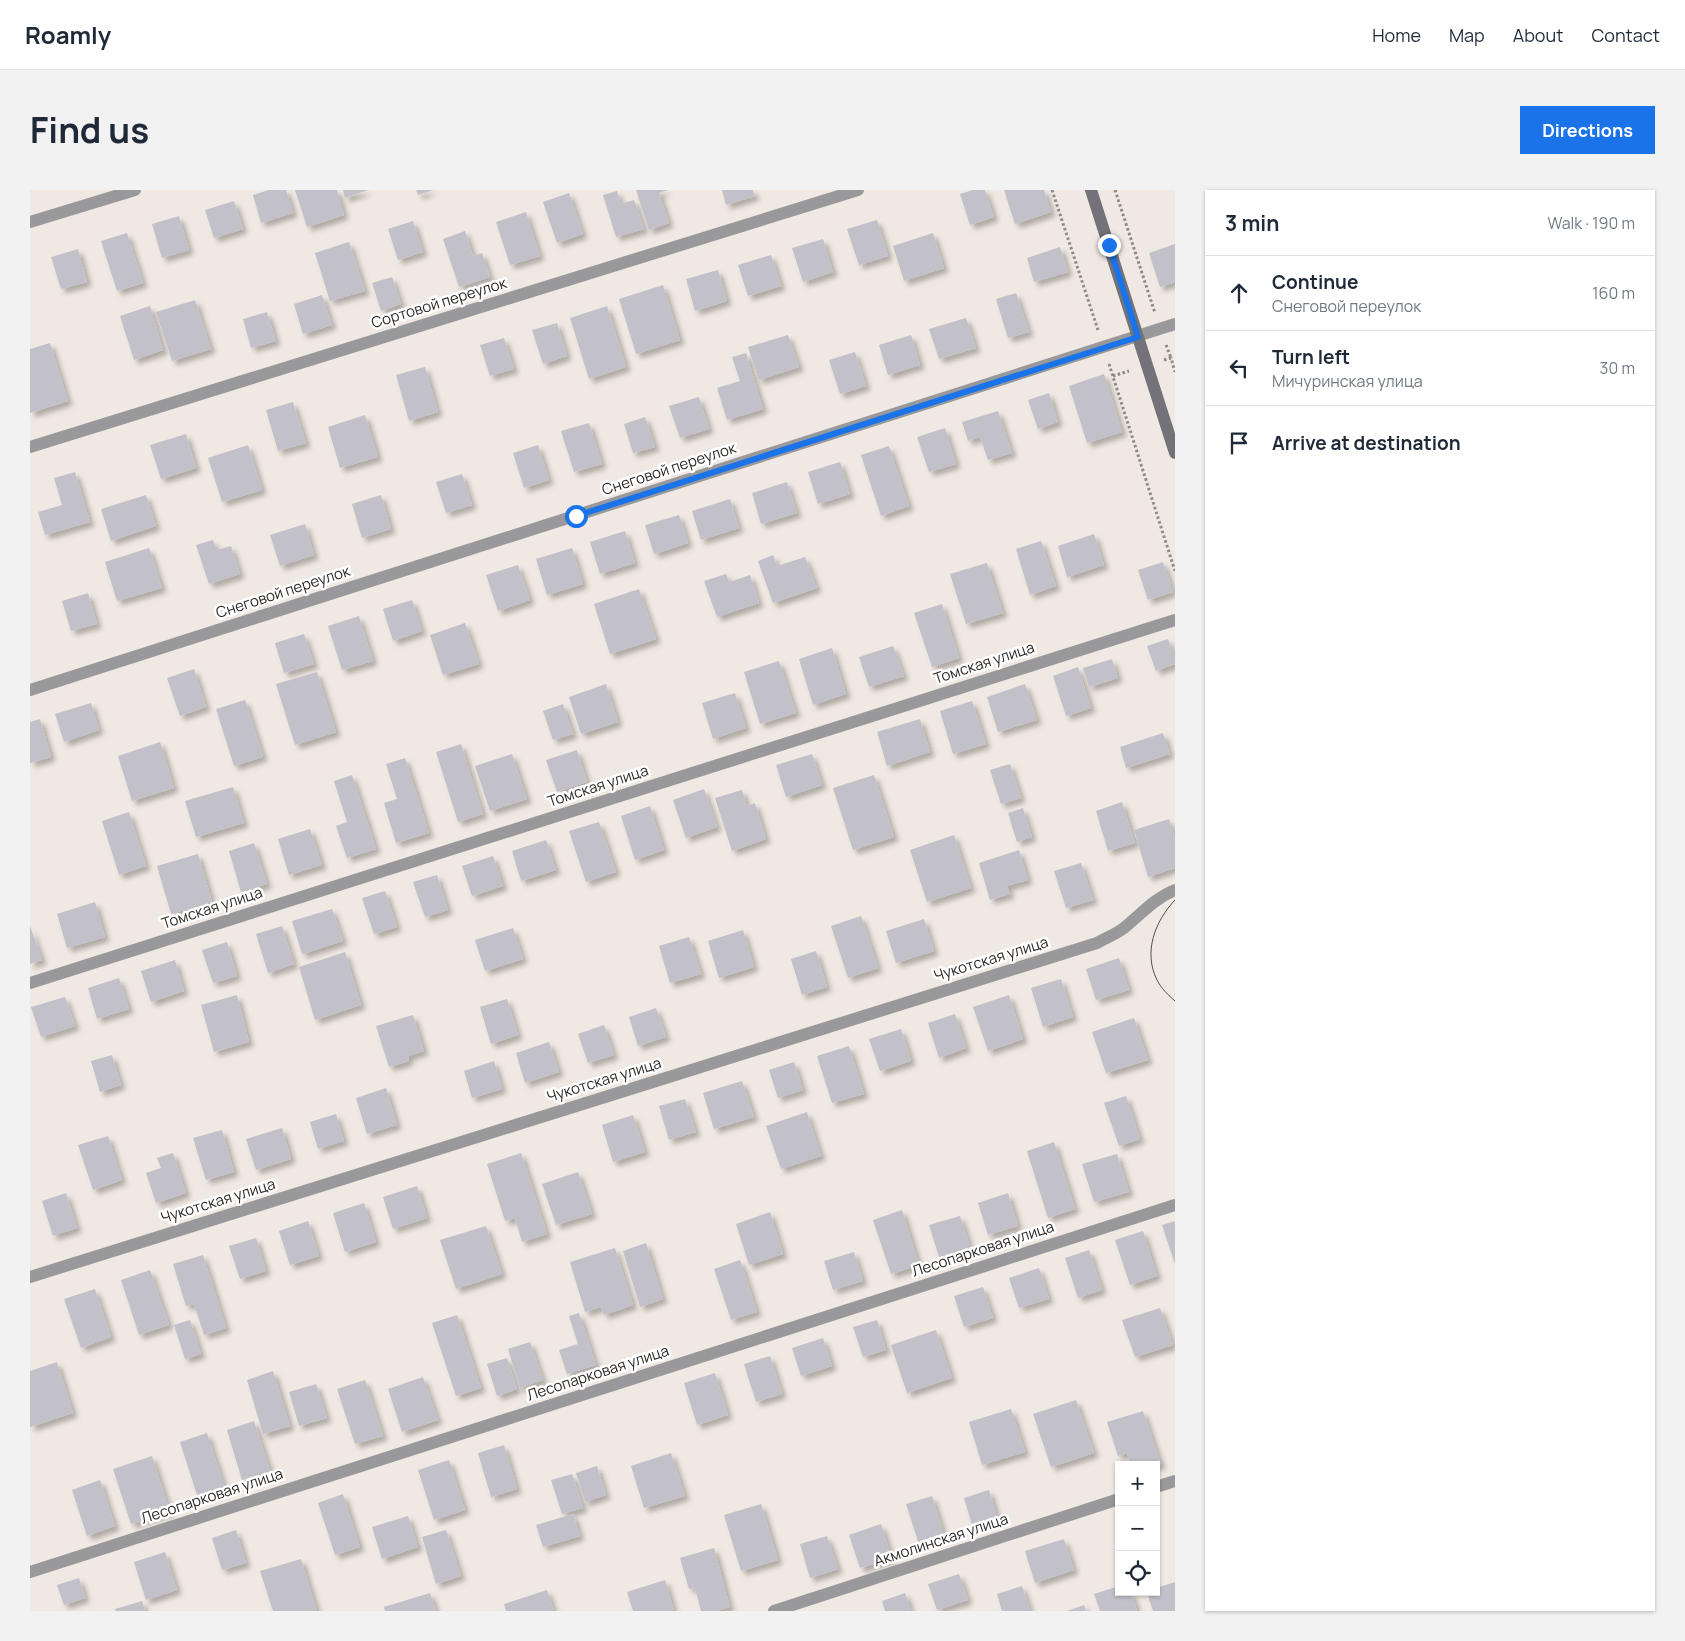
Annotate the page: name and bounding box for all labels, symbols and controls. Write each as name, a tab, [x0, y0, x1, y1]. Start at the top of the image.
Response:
text: Roamly	[25, 18, 111, 51]
text: Home	[1372, 23, 1421, 47]
text: Map	[1449, 23, 1485, 47]
text: About	[1513, 23, 1563, 47]
text: Contact	[1591, 23, 1660, 47]
text: Find us	[30, 106, 149, 154]
button: Directions	[1520, 106, 1655, 154]
text: 3 min	[1225, 209, 1279, 237]
text: Walk · 190 m	[1547, 212, 1635, 234]
route end	[1098, 234, 1121, 257]
text: Continue	[1272, 269, 1358, 295]
street label: Сортовой переулок	[369, 272, 510, 333]
icon: ahead	[1225, 279, 1253, 307]
text: 160 m	[1592, 282, 1635, 304]
text: Снеговой переулок	[1272, 295, 1421, 317]
text: Turn left	[1272, 344, 1350, 370]
icon: left	[1225, 354, 1253, 382]
text: 30 m	[1600, 357, 1635, 379]
text: Мичуринская улица	[1272, 370, 1423, 392]
icon: arrive	[1225, 429, 1253, 457]
text: Arrive at destination	[1272, 430, 1461, 456]
street label: Снеговой переулок	[599, 437, 739, 500]
route start	[565, 505, 588, 528]
street label: Снеговой переулок	[213, 560, 353, 623]
street label: Томская улица	[931, 636, 1037, 689]
street label: Томская улица	[545, 759, 651, 812]
street label: Томская улица	[159, 881, 265, 934]
street label: Чукотская улица	[931, 931, 1051, 986]
street label: Чукотская улица	[544, 1052, 664, 1107]
street label: Чукотская улица	[158, 1173, 278, 1228]
street label: Лесопарковая улица	[909, 1216, 1057, 1281]
street label: Лесопарковая улица	[524, 1340, 672, 1405]
map controls	[1115, 1461, 1160, 1596]
button: +	[1115, 1461, 1160, 1506]
street label: Лесопарковая улица	[138, 1463, 286, 1528]
button: −	[1115, 1506, 1160, 1551]
street label: Акмолинская улица	[871, 1508, 1011, 1571]
button: locate	[1115, 1551, 1160, 1596]

